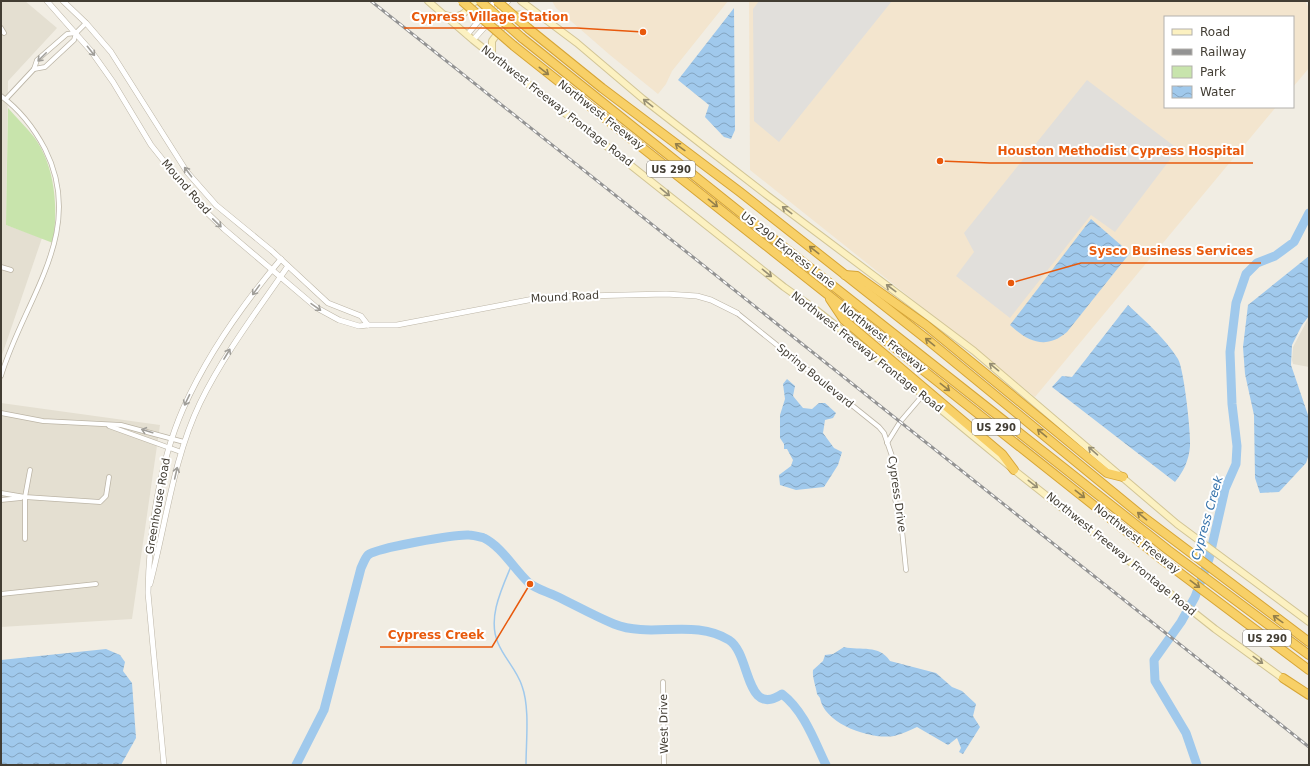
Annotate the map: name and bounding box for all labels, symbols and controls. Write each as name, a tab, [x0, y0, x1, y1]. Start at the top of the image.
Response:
callout: Cypress Village Station	[404, 4, 577, 28]
text: Cypress Village Station	[411, 10, 569, 24]
legend	[1164, 16, 1294, 108]
text: Road	[1200, 25, 1230, 39]
street label: Northwest Freeway Frontage Road	[479, 43, 635, 169]
text: Railway	[1200, 45, 1246, 59]
one-way arrow	[86, 46, 95, 57]
one-way arrow	[37, 52, 46, 62]
text: Park	[1200, 65, 1226, 79]
one-way arrow	[539, 66, 550, 75]
street label: Northwest Freeway	[555, 77, 647, 153]
text: Water	[1200, 85, 1236, 99]
one-way arrow	[642, 98, 653, 107]
callout: Houston Methodist Cypress Hospital	[990, 139, 1253, 163]
one-way arrow	[674, 143, 685, 151]
text: Houston Methodist Cypress Hospital	[998, 144, 1244, 158]
street label: Mound Road	[159, 157, 213, 217]
road number: US 290	[647, 161, 695, 177]
one-way arrow	[184, 167, 192, 178]
one-way arrow	[660, 188, 671, 197]
one-way arrow	[707, 198, 718, 207]
one-way arrow	[781, 206, 792, 214]
street label: US 290 Express Lane	[738, 209, 838, 291]
one-way arrow	[212, 218, 222, 228]
callout: Sysco Business Services	[1081, 239, 1261, 263]
text: Sysco Business Services	[1089, 244, 1253, 258]
one-way arrow	[808, 246, 819, 255]
one-way arrow	[761, 269, 772, 278]
one-way arrow	[252, 284, 261, 295]
one-way arrow	[885, 284, 896, 292]
street label: Mound Road	[531, 289, 599, 305]
street label: Northwest Freeway Frontage Road	[789, 289, 945, 415]
street label: Northwest Freeway	[837, 300, 929, 376]
one-way arrow	[311, 303, 322, 311]
one-way arrow	[925, 338, 936, 346]
street label: Spring Boulevard	[774, 341, 856, 411]
one-way arrow	[224, 348, 232, 360]
one-way arrow	[989, 363, 999, 372]
one-way arrow	[940, 382, 951, 391]
one-way arrow	[183, 393, 190, 405]
road number: US 290	[972, 419, 1020, 435]
one-way arrow	[141, 427, 154, 434]
one-way arrow	[1037, 428, 1047, 437]
one-way arrow	[1088, 447, 1098, 456]
street label: Cypress Drive	[885, 455, 909, 533]
street label: Greenhouse Road	[143, 457, 173, 555]
one-way arrow	[173, 467, 180, 480]
water label: Cypress Creek	[1188, 473, 1226, 562]
one-way arrow	[1028, 480, 1039, 489]
street label: Northwest Freeway Frontage Road	[1044, 490, 1198, 618]
one-way arrow	[1074, 490, 1085, 498]
street label: Northwest Freeway	[1091, 501, 1183, 577]
one-way arrow	[1137, 512, 1148, 520]
one-way arrow	[1189, 579, 1200, 588]
one-way arrow	[1272, 615, 1283, 623]
callout: Cypress Creek	[380, 623, 492, 647]
text: Cypress Creek	[388, 628, 485, 642]
road number: US 290	[1243, 630, 1291, 646]
one-way arrow	[1252, 656, 1263, 664]
street label: West Drive	[657, 694, 671, 754]

